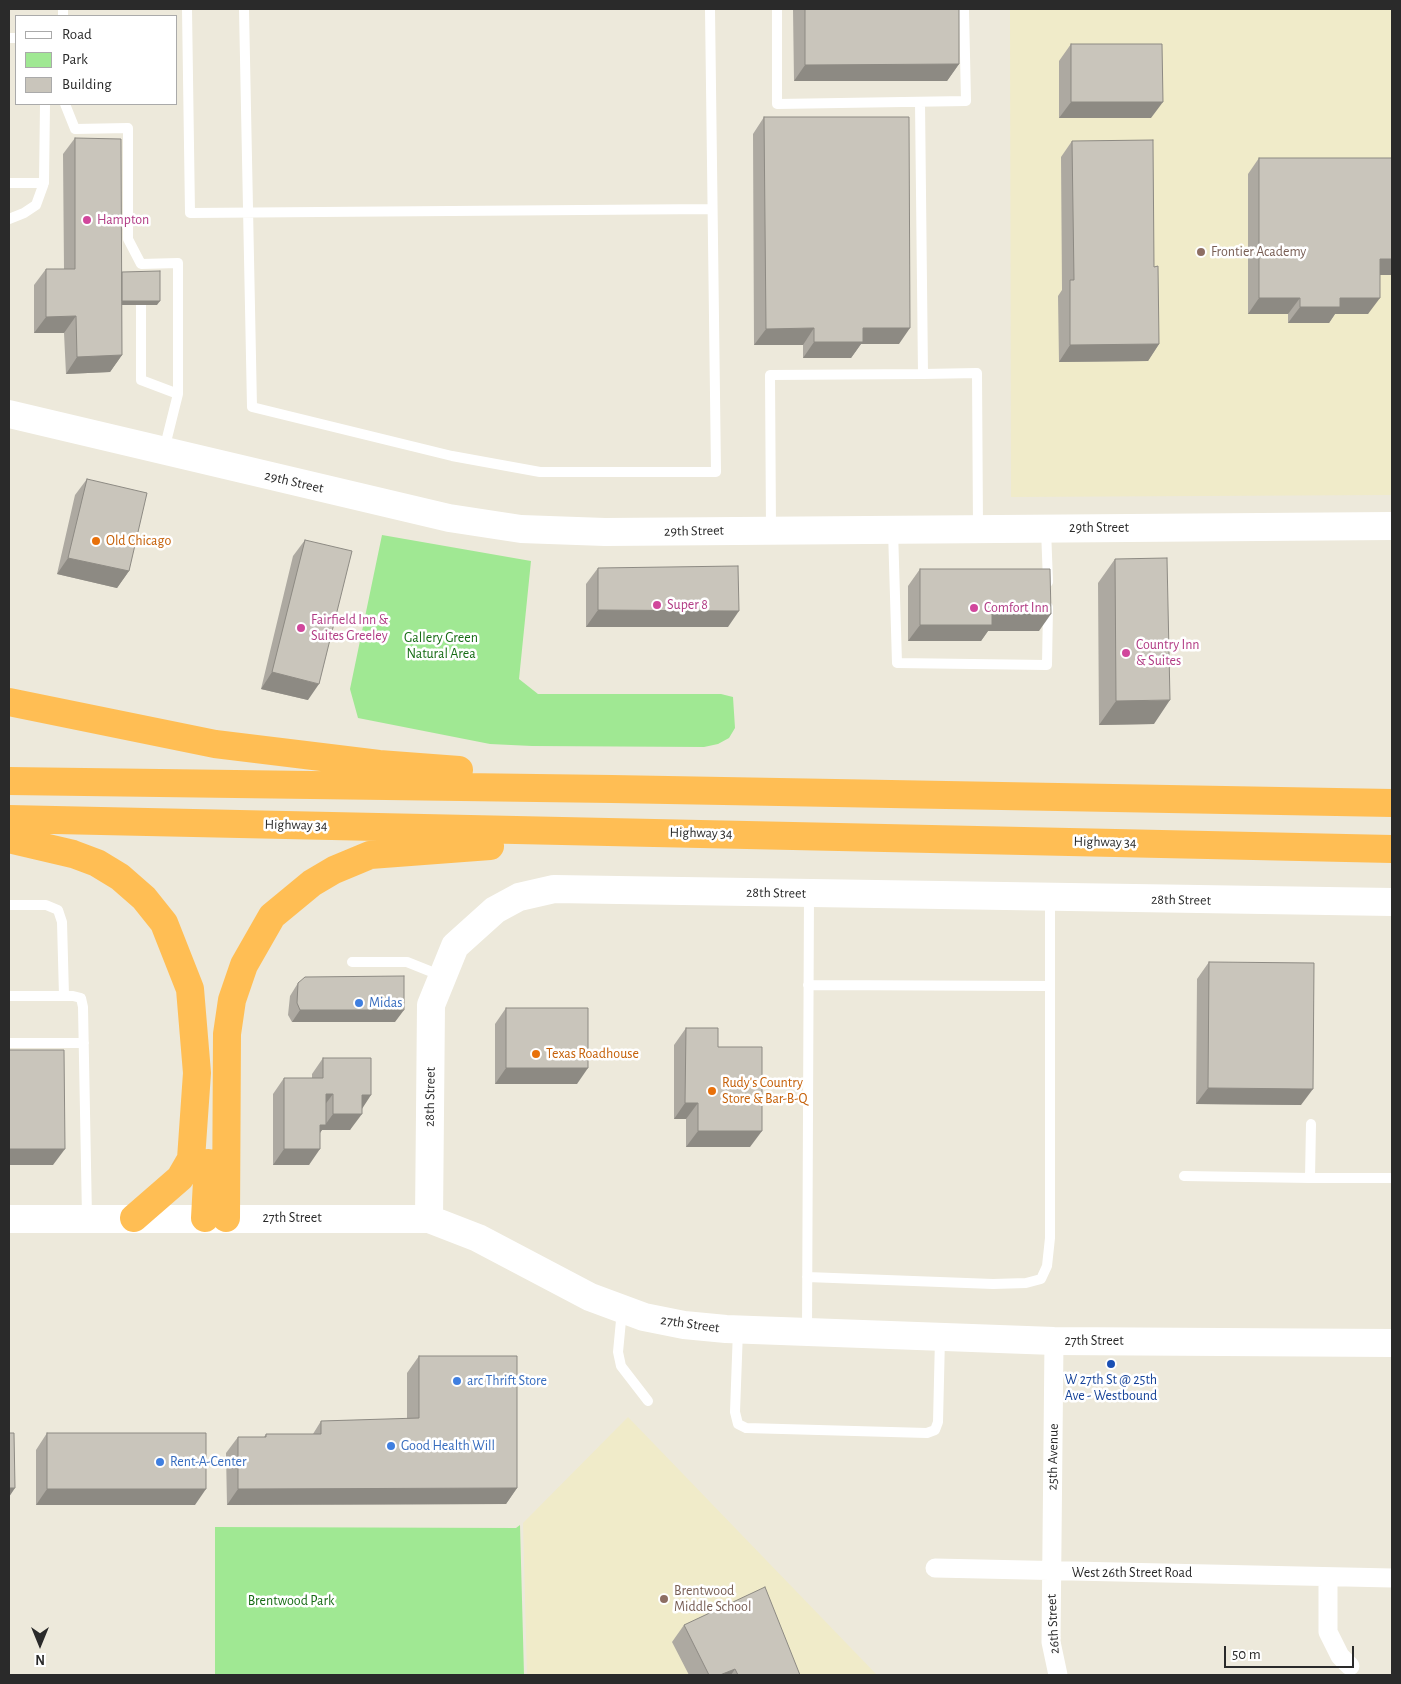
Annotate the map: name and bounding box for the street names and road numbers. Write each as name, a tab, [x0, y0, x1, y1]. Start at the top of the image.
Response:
street label: 29th Street	[263, 467, 325, 497]
street label: 29th Street	[1069, 520, 1129, 536]
street label: 29th Street	[664, 522, 724, 540]
street label: Highway 34	[264, 816, 328, 834]
street label: Highway 34	[669, 824, 733, 842]
street label: Highway 34	[1073, 833, 1137, 851]
street label: 28th Street	[746, 884, 806, 902]
street label: 28th Street	[1151, 891, 1211, 909]
street label: 28th Street	[421, 1067, 439, 1127]
street label: 27th Street	[262, 1210, 322, 1226]
street label: 27th Street	[660, 1312, 720, 1336]
street label: 27th Street	[1064, 1333, 1124, 1349]
street label: 25th Avenue	[1044, 1423, 1062, 1491]
street label: West 26th Street Road	[1072, 1565, 1192, 1581]
street label: 26th Street	[1043, 1594, 1063, 1654]

